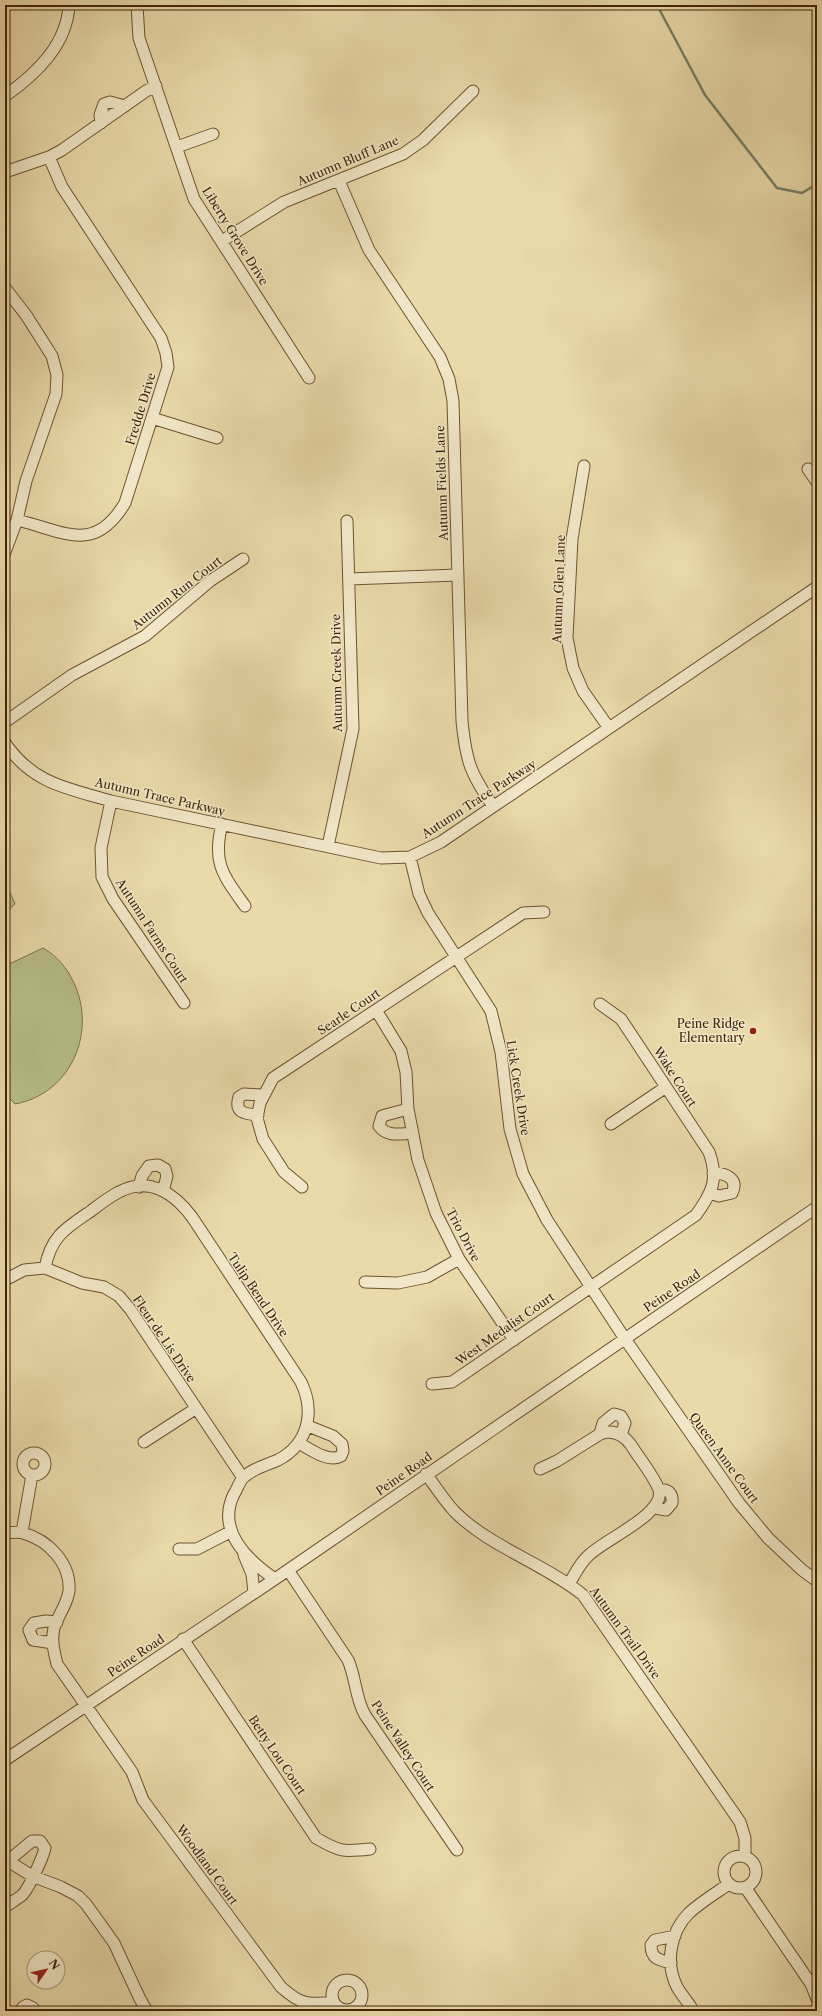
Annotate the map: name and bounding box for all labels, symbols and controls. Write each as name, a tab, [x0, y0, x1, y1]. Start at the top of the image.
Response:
street label: Autumn Bluff Lane	[294, 132, 401, 189]
street label: Liberty Grove Drive	[199, 184, 272, 288]
street label: Fredde Drive	[122, 370, 159, 447]
street label: Autumn Fields Lane	[432, 425, 451, 542]
street label: Autumn Glen Lane	[549, 534, 568, 645]
street label: Autumn Run Court	[128, 552, 225, 633]
street label: Autumn Creek Drive	[328, 613, 345, 733]
street label: Autumn Trace Parkway	[418, 756, 539, 842]
street label: Autumn Trace Parkway	[93, 774, 227, 819]
street label: Autumn Farms Court	[113, 875, 192, 986]
street label: Searle Court	[315, 985, 383, 1038]
place label: Peine Ridge Elementary	[677, 1016, 745, 1045]
marker: Peine Ridge Elementary	[748, 1026, 758, 1036]
street label: Lick Creek Drive	[504, 1039, 533, 1137]
street label: Wake Court	[650, 1043, 701, 1110]
street label: Trio Drive	[443, 1205, 484, 1264]
street label: Tulip Bend Drive	[225, 1250, 292, 1340]
street label: Peine Road	[641, 1266, 703, 1315]
street label: West Medalist Court	[452, 1289, 557, 1369]
street label: Fleur de Lis Drive	[130, 1292, 199, 1385]
street label: Queen Anne Court	[687, 1410, 763, 1506]
street label: Peine Road	[373, 1448, 435, 1498]
street label: Autumn Trail Drive	[586, 1583, 664, 1682]
street label: Peine Road	[105, 1631, 167, 1680]
street label: Peine Valley Court	[368, 1698, 439, 1795]
street label: Betty Lou Court	[245, 1712, 310, 1798]
street label: Woodland Court	[173, 1821, 242, 1908]
north arrow	[26, 1950, 66, 1990]
text: N	[46, 1957, 63, 1973]

